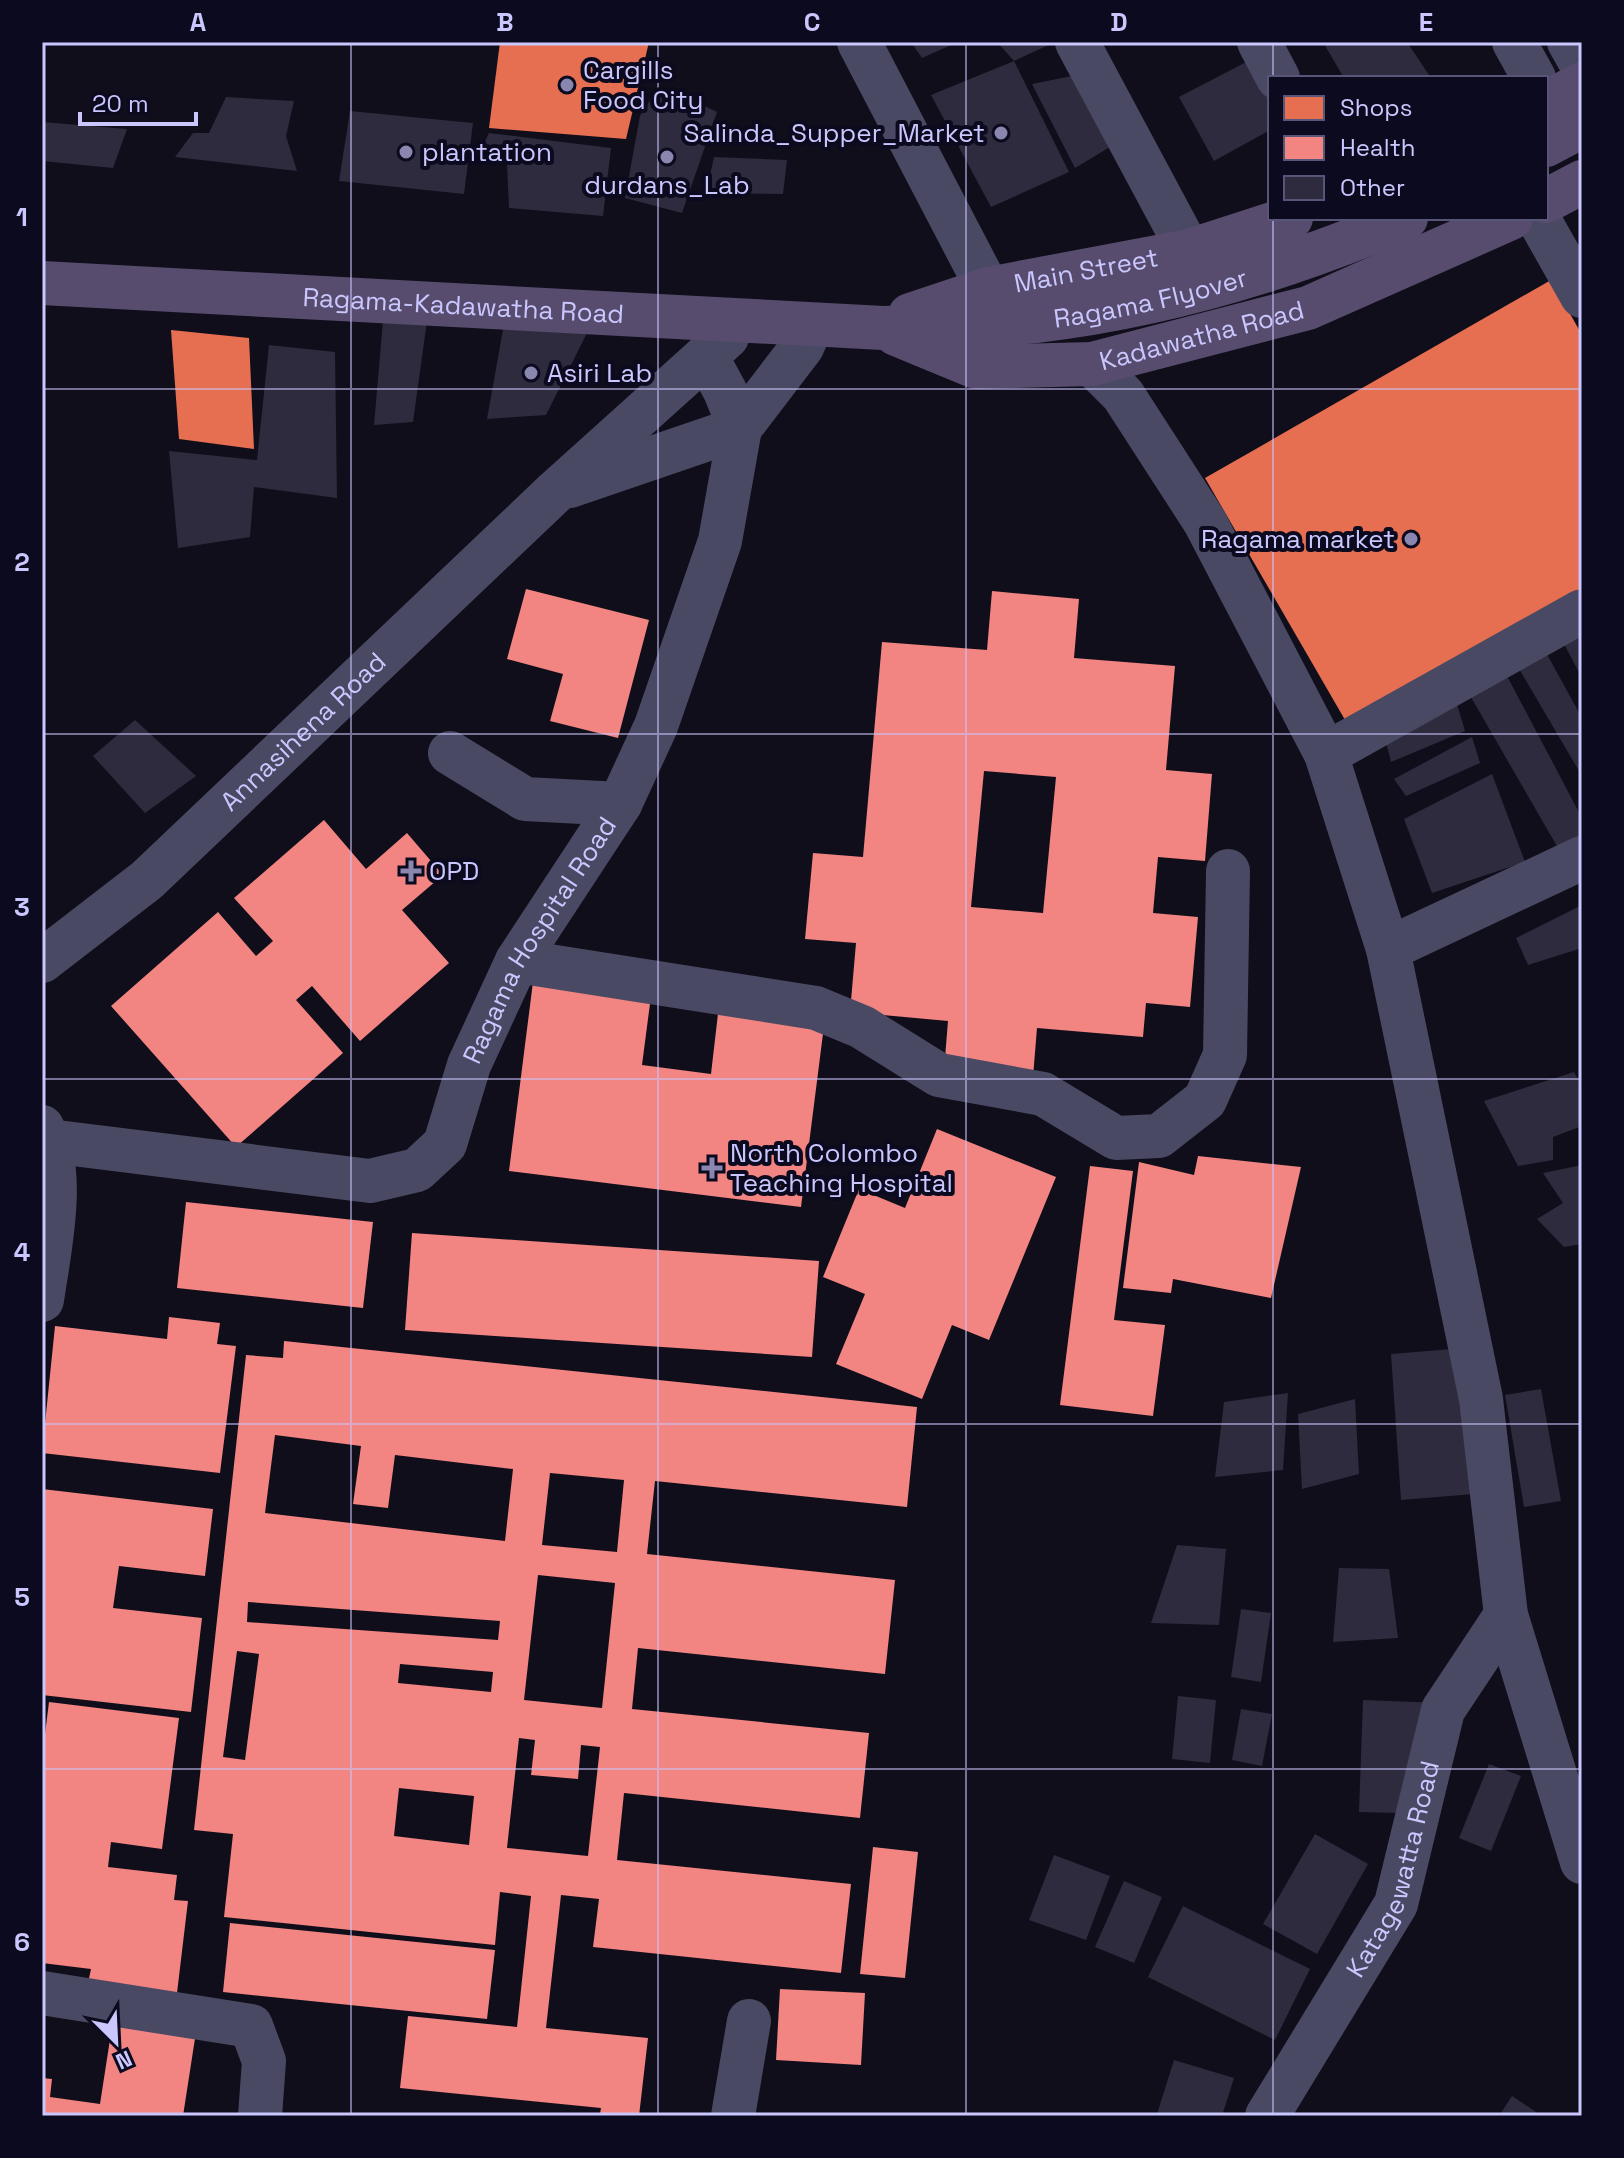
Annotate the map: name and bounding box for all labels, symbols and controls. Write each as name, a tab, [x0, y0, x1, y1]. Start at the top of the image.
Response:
text: A	[190, 5, 207, 39]
text: B	[496, 5, 514, 39]
text: C	[804, 5, 820, 39]
text: D	[1110, 5, 1128, 39]
text: E	[1419, 5, 1433, 39]
place label: Cargills Food City	[583, 53, 703, 117]
scale bar	[80, 76, 196, 126]
marker: Cargills Food City	[558, 76, 576, 94]
legend	[1268, 76, 1548, 220]
text: 20 m	[92, 88, 149, 119]
text: Shops	[1340, 92, 1412, 123]
place label: Salinda_Supper_Market	[684, 116, 985, 150]
marker: Salinda_Supper_Market	[992, 124, 1010, 142]
text: Health	[1340, 132, 1415, 163]
place label: plantation	[422, 135, 552, 169]
marker: plantation	[397, 143, 415, 161]
marker: durdans_Lab	[658, 148, 676, 166]
place label: durdans_Lab	[584, 168, 750, 202]
text: Other	[1340, 172, 1405, 203]
text: 1	[16, 200, 28, 234]
street label: Main Street	[1011, 240, 1161, 301]
street label: Ragama Flyover	[1052, 260, 1251, 336]
street label: Ragama-Kadawatha Road	[302, 280, 625, 331]
street label: Kadawatha Road	[1096, 293, 1308, 378]
place label: Asiri Lab	[547, 356, 652, 390]
marker: Asiri Lab	[522, 364, 540, 382]
place label: Ragama market	[1201, 522, 1395, 556]
marker: Ragama market	[1402, 530, 1420, 548]
text: 2	[14, 545, 30, 579]
street label: Annasihena Road	[213, 645, 393, 818]
street label: Ragama Hospital Road	[455, 810, 624, 1069]
place label: OPD	[429, 854, 479, 888]
marker: OPD	[400, 860, 422, 882]
text: 3	[14, 890, 30, 924]
place label: North Colombo Teaching Hospital	[730, 1136, 953, 1200]
marker: North Colombo Teaching Hospital	[701, 1157, 723, 1179]
text: 4	[14, 1235, 30, 1269]
text: 5	[14, 1580, 30, 1614]
street label: Katagewatta Road	[1338, 1757, 1447, 1984]
text: 6	[14, 1925, 30, 1959]
north arrow	[76, 2002, 156, 2082]
text: N	[112, 2044, 137, 2076]

